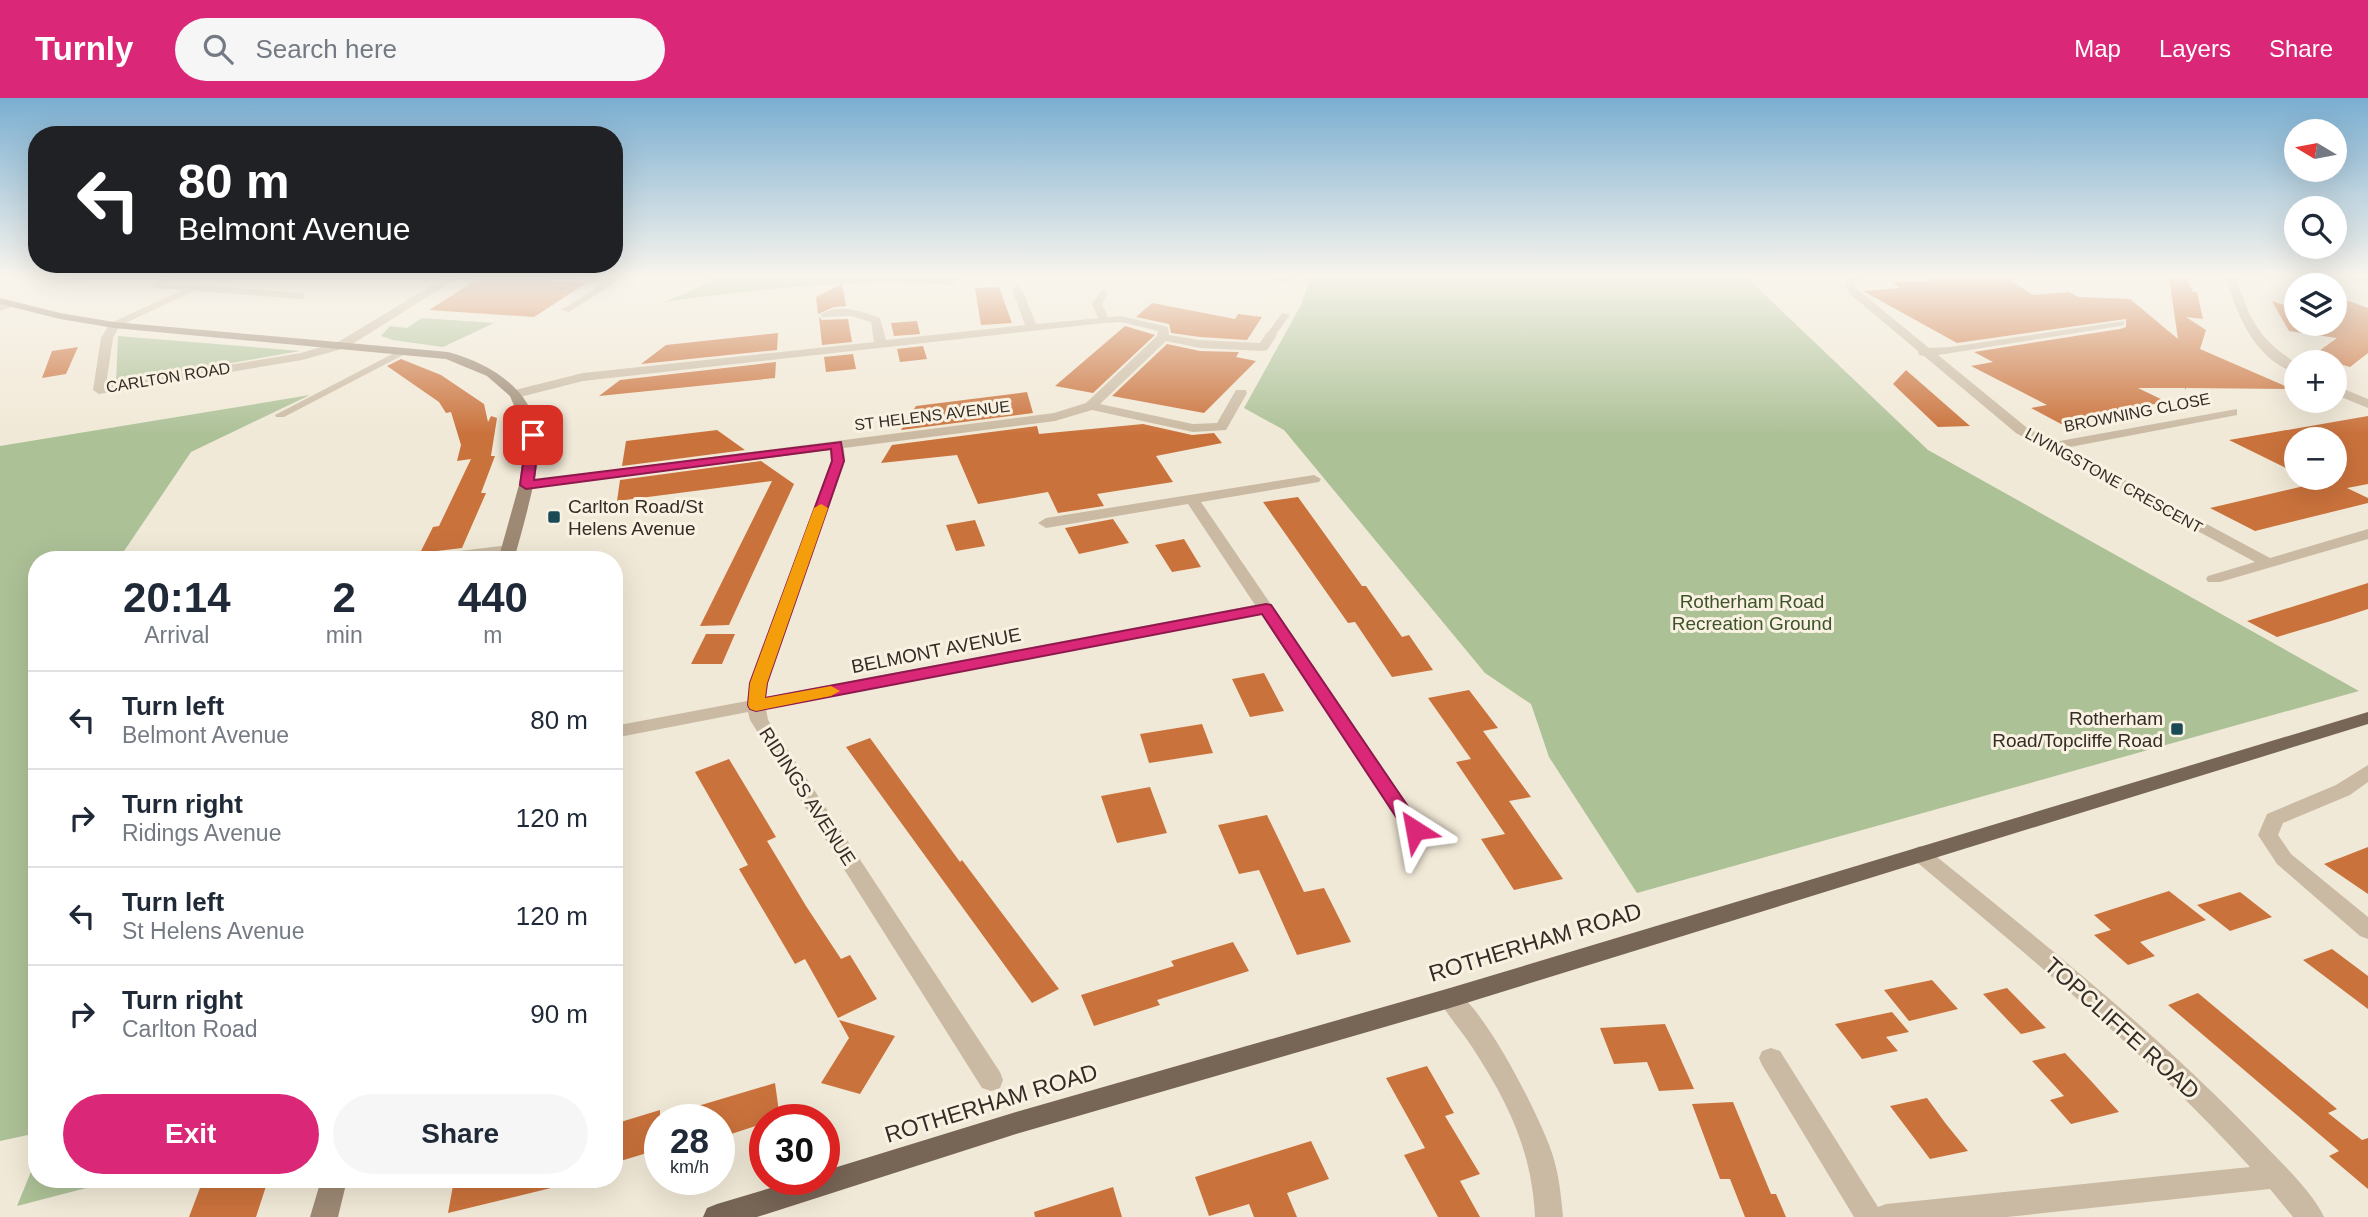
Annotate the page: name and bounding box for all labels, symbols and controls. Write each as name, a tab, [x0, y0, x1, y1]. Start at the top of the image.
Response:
search box	[175, 18, 665, 81]
text: Turnly	[35, 30, 133, 67]
icon: search	[199, 30, 237, 68]
text: Search here	[255, 34, 397, 64]
text: Map	[2074, 35, 2121, 62]
text: Layers	[2159, 35, 2231, 62]
text: Share	[2269, 35, 2333, 62]
north arrow	[2284, 119, 2347, 182]
map controls	[2284, 119, 2347, 490]
icon: left	[63, 154, 154, 245]
text: 80 m	[178, 154, 290, 208]
button: search	[2284, 196, 2347, 259]
text: Belmont Avenue	[178, 211, 410, 247]
button: layers	[2284, 273, 2347, 336]
button: +	[2284, 350, 2347, 413]
street label: CARLTON ROAD	[105, 359, 231, 396]
street label: BROWNING CLOSE	[2063, 390, 2212, 435]
street label: ST HELENS AVENUE	[853, 398, 1011, 433]
pin	[503, 405, 563, 465]
icon: arrive	[514, 416, 552, 454]
street label: LIVINGSTONE CRESCENT	[2022, 425, 2205, 536]
button: −	[2284, 427, 2347, 490]
place label: Carlton Road/St Helens Avenue	[568, 496, 704, 539]
marker: Carlton Road/St Helens Avenue	[546, 509, 562, 525]
text: 20:14	[123, 574, 231, 621]
text: 2	[332, 574, 356, 621]
text: 440	[458, 574, 528, 621]
park label: Rotherham Road Recreation Ground	[1672, 591, 1832, 634]
text: Arrival	[144, 622, 209, 648]
text: min	[326, 622, 363, 648]
text: m	[483, 622, 502, 648]
street label: BELMONT AVENUE	[849, 624, 1023, 677]
text: Turn left	[122, 691, 224, 721]
icon: left	[63, 701, 101, 739]
text: 80 m	[530, 705, 588, 735]
place label: Rotherham Road/Topcliffe Road	[1992, 708, 2163, 751]
marker: Rotherham Road/Topcliffe Road	[2169, 721, 2185, 737]
text: Belmont Avenue	[122, 722, 289, 748]
street label: RIDINGS AVENUE	[755, 723, 860, 869]
text: Turn right	[122, 789, 243, 819]
position arrow	[1378, 793, 1452, 867]
icon: right	[63, 799, 101, 837]
text: 120 m	[516, 803, 588, 833]
text: Ridings Avenue	[122, 820, 281, 846]
text: Turn left	[122, 887, 224, 917]
icon: left	[63, 897, 101, 935]
street label: ROTHERHAM ROAD	[1425, 897, 1645, 987]
text: 120 m	[516, 901, 588, 931]
text: St Helens Avenue	[122, 918, 304, 944]
street label: TOPCLIFFE ROAD	[2039, 952, 2205, 1104]
text: Turn right	[122, 985, 243, 1015]
icon: right	[63, 995, 101, 1033]
text: 90 m	[530, 999, 588, 1029]
text: Carlton Road	[122, 1016, 258, 1042]
street label: ROTHERHAM ROAD	[881, 1058, 1101, 1148]
button: Exit	[63, 1094, 319, 1174]
button: Share	[333, 1094, 588, 1174]
speed limit sign: 30	[749, 1104, 840, 1195]
text: 28	[670, 1121, 709, 1160]
text: km/h	[670, 1157, 709, 1177]

